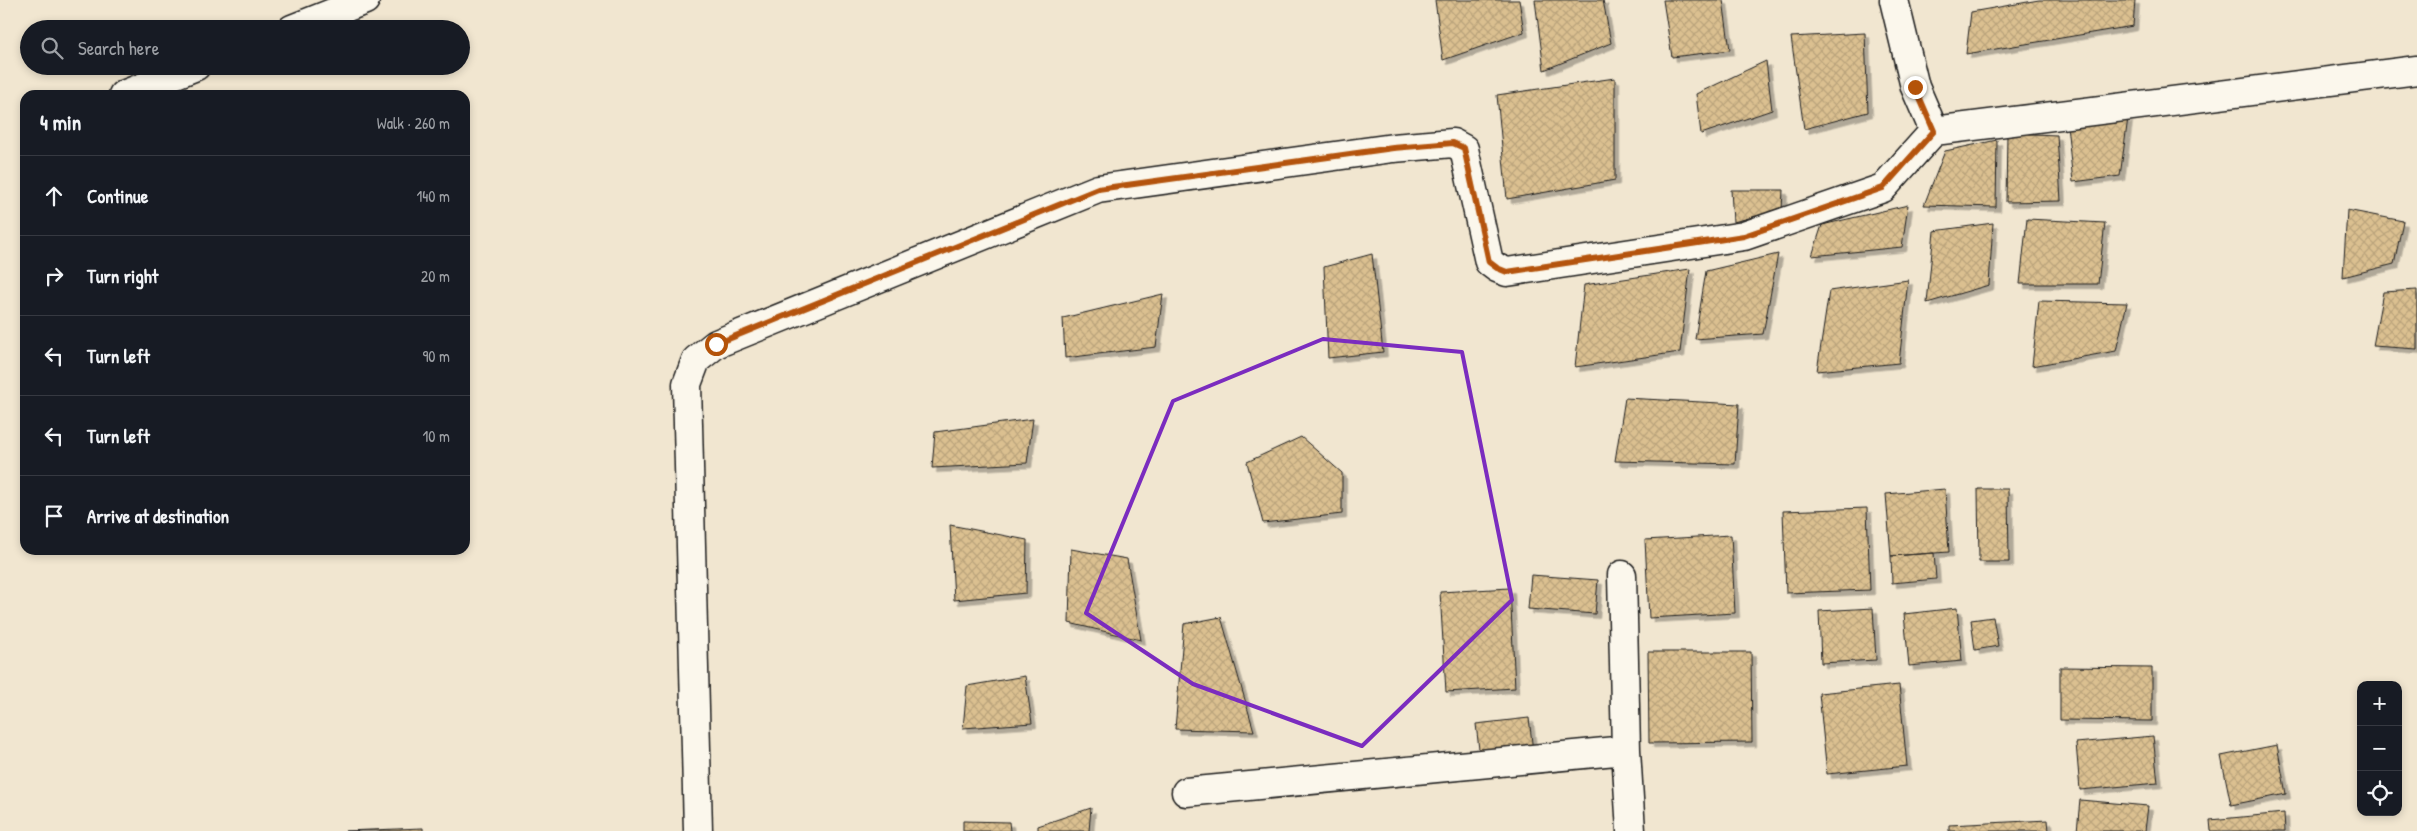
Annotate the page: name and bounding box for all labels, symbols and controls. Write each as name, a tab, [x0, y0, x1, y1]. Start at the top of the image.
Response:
search box	[20, 20, 470, 75]
icon: search	[38, 34, 66, 62]
text: Search here	[78, 35, 159, 61]
route end	[1904, 76, 1927, 99]
text: 4 min	[40, 108, 81, 137]
text: Walk · 260 m	[377, 112, 450, 134]
icon: ahead	[40, 182, 68, 210]
text: Continue	[87, 183, 148, 209]
text: 140 m	[416, 185, 450, 207]
icon: right	[40, 262, 68, 290]
text: Turn right	[87, 263, 158, 289]
text: 20 m	[421, 265, 450, 287]
route start	[705, 333, 728, 356]
icon: left	[40, 342, 68, 370]
text: Turn left	[87, 343, 150, 369]
text: 90 m	[422, 345, 450, 367]
icon: left	[40, 422, 68, 450]
text: Turn left	[87, 423, 150, 449]
text: 10 m	[422, 425, 450, 447]
icon: arrive	[40, 502, 68, 530]
text: Arrive at destination	[87, 503, 229, 529]
map controls	[2357, 681, 2402, 816]
button: +	[2357, 681, 2402, 726]
button: −	[2357, 726, 2402, 771]
button: locate	[2357, 771, 2402, 816]

